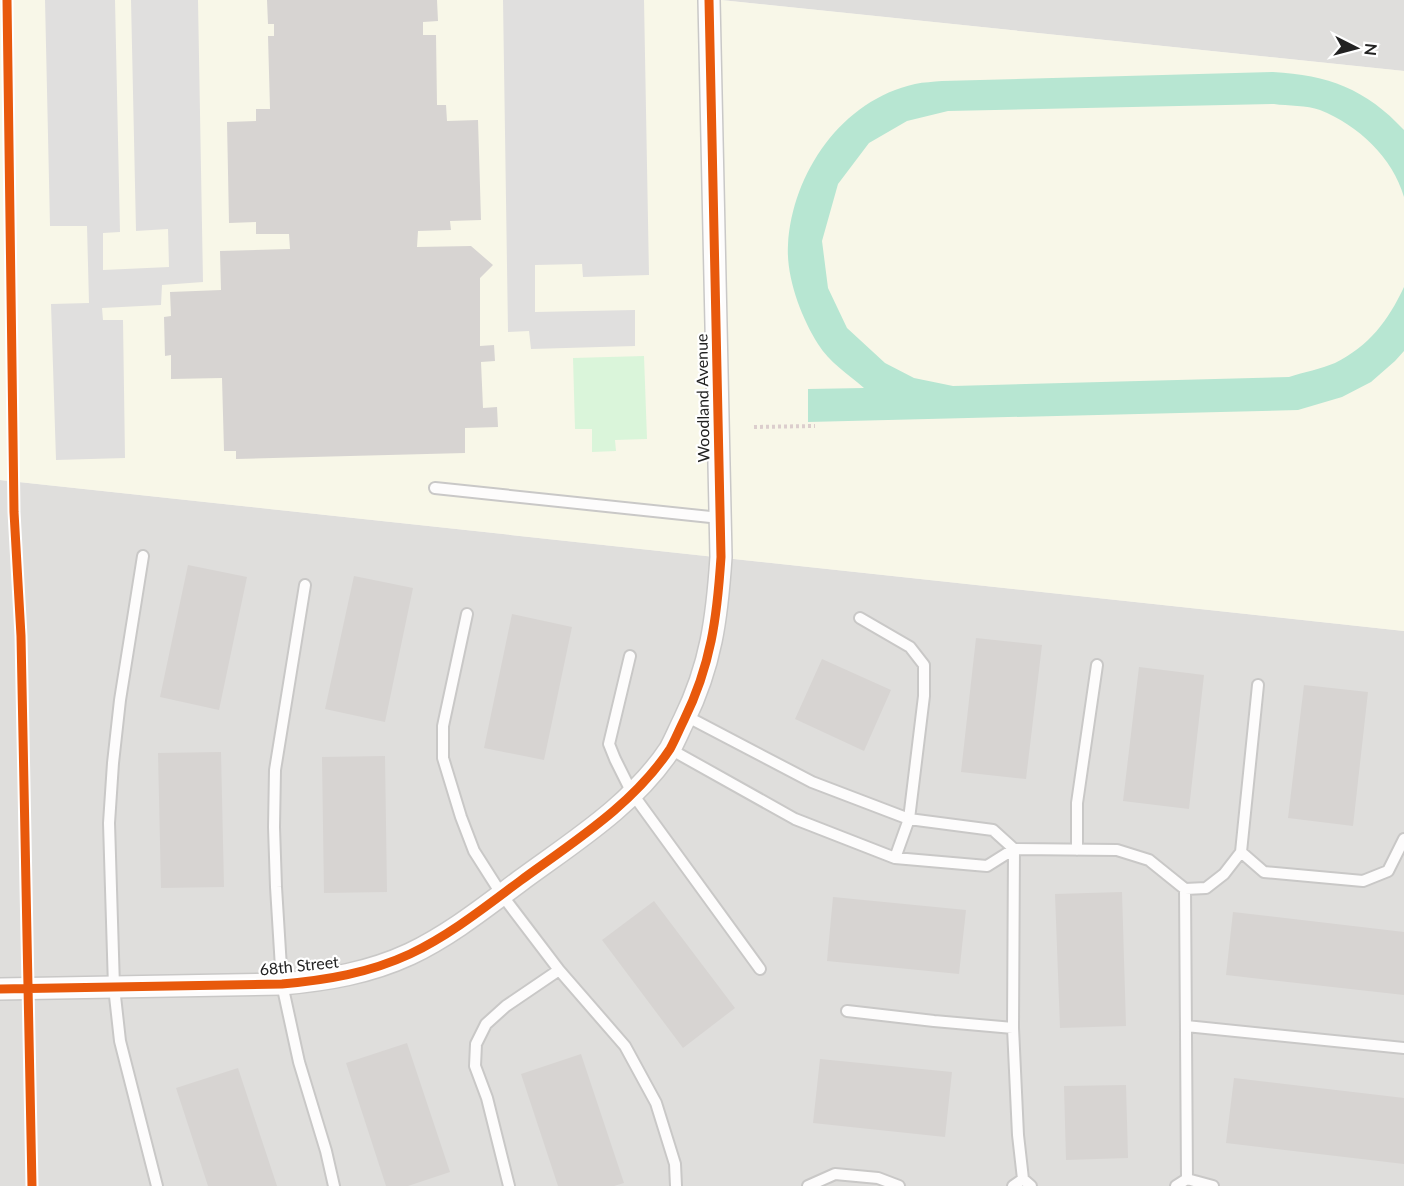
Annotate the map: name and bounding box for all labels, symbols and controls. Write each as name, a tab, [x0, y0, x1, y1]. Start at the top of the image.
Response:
north arrow	[1326, 18, 1386, 78]
text: N	[1361, 42, 1382, 57]
street label: Woodland Avenue	[691, 333, 713, 463]
street label: 68th Street	[258, 951, 340, 979]

